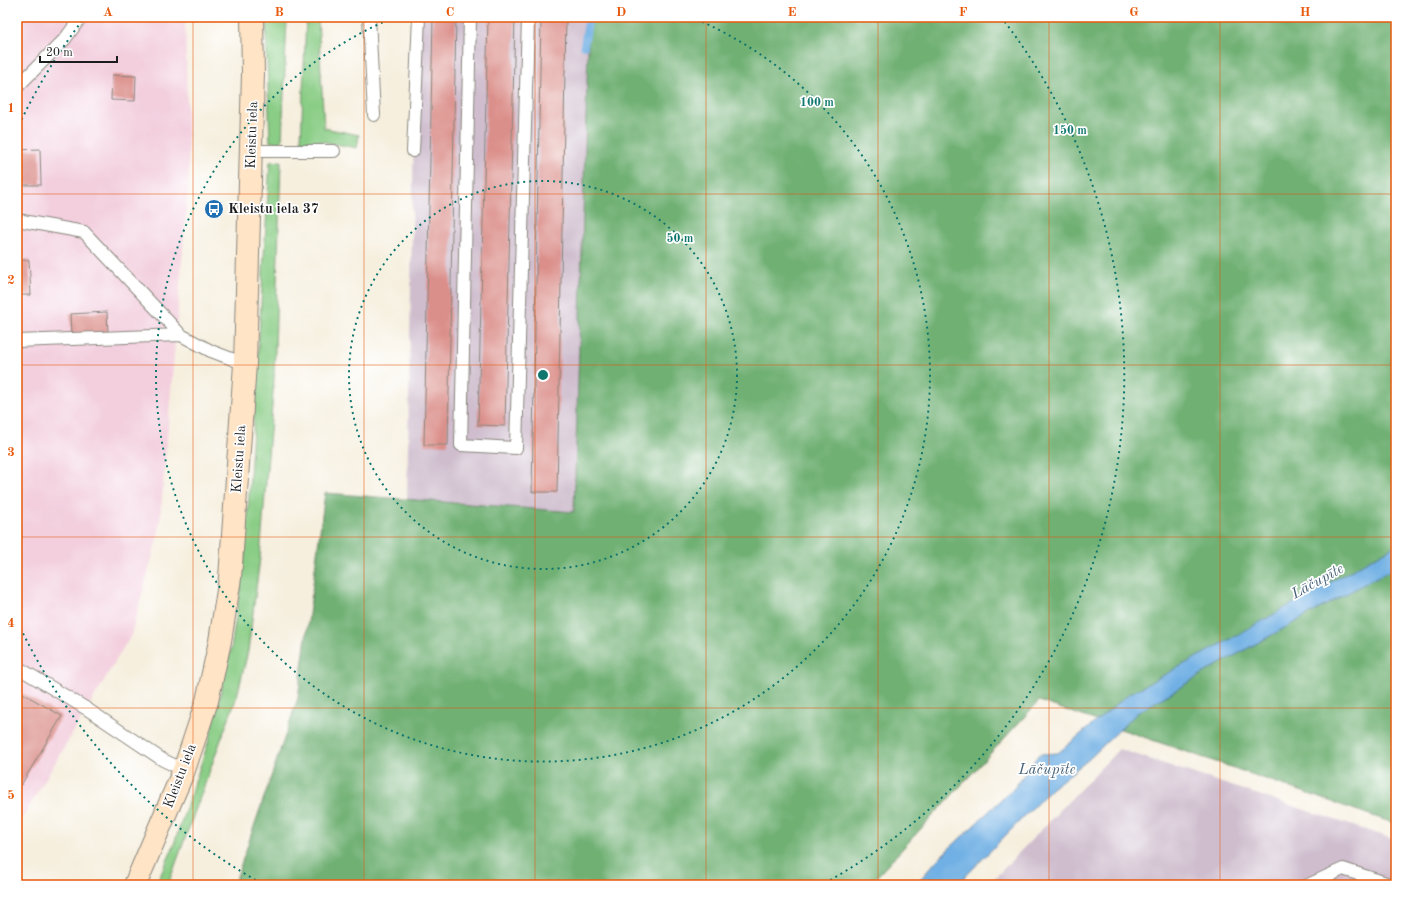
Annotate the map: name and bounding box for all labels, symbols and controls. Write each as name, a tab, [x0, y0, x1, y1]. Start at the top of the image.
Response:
text: A	[103, 6, 113, 19]
text: B	[274, 6, 284, 19]
text: C	[446, 6, 454, 19]
text: D	[616, 6, 626, 19]
text: E	[788, 6, 797, 19]
text: F	[959, 6, 968, 19]
text: G	[1129, 6, 1139, 19]
text: H	[1300, 6, 1311, 19]
scale bar	[40, 38, 117, 64]
text: 20 m	[46, 47, 73, 59]
text: 100 m	[800, 97, 834, 109]
street label: Kleistu iela	[244, 101, 260, 169]
text: 1	[7, 102, 15, 115]
text: 150 m	[1053, 124, 1087, 137]
bus stop icon: Kleistu iela 37	[203, 198, 225, 220]
place label: Kleistu iela 37	[228, 202, 319, 216]
text: 50 m	[667, 232, 694, 245]
text: 2	[7, 274, 15, 287]
centre of rings	[536, 368, 550, 382]
street label: Kleistu iela	[230, 425, 248, 493]
text: 3	[7, 446, 15, 459]
water label: Lāčupīte	[1288, 562, 1347, 603]
text: 4	[7, 617, 15, 630]
street label: Kleistu iela	[161, 742, 199, 810]
water label: Lāčupīte	[1017, 763, 1076, 778]
text: 5	[7, 789, 15, 802]

